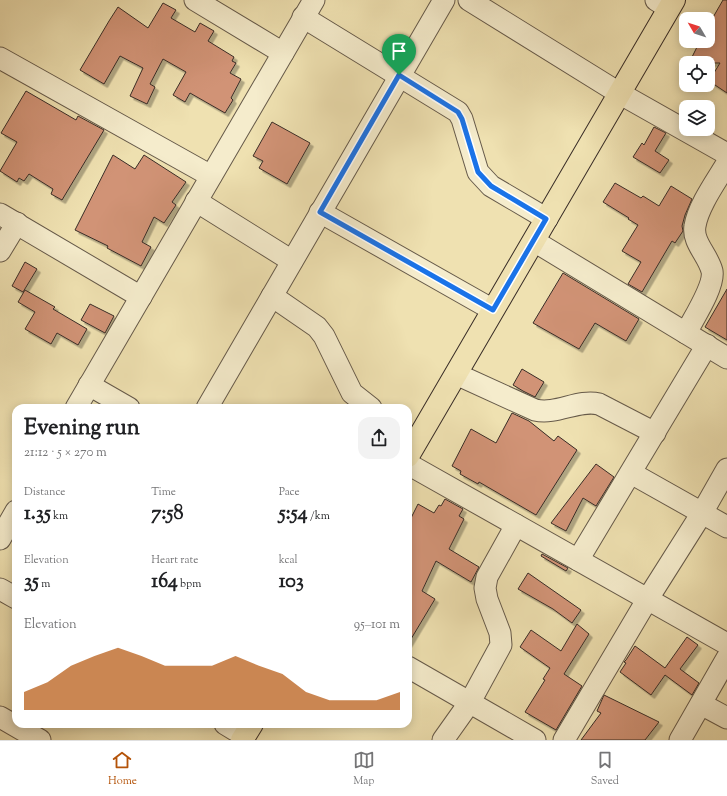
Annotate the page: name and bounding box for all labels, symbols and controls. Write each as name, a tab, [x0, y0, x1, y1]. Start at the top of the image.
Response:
north arrow	[679, 12, 715, 48]
map controls	[679, 12, 715, 136]
pin	[382, 34, 416, 75]
icon: arrive	[388, 40, 410, 62]
button: locate	[679, 56, 715, 92]
button: layers	[679, 100, 715, 136]
text: Evening run	[24, 413, 140, 445]
button: share	[358, 417, 400, 459]
text: 21:12 · 5 × 270 m	[24, 444, 107, 462]
text: Distance	[24, 484, 65, 500]
text: Time	[151, 484, 176, 500]
text: Pace	[279, 484, 300, 500]
text: 1.35	[24, 500, 51, 529]
text: 7:58	[151, 500, 183, 529]
text: 5:54	[279, 500, 308, 529]
text: km	[51, 508, 68, 524]
text: /km	[308, 508, 330, 524]
text: Elevation	[24, 552, 69, 568]
text: Heart rate	[151, 552, 198, 568]
text: kcal	[279, 552, 298, 568]
text: 35	[24, 568, 39, 597]
text: 164	[151, 568, 178, 597]
text: 103	[279, 568, 304, 597]
text: m	[39, 576, 50, 592]
text: bpm	[178, 576, 201, 592]
text: Elevation	[24, 616, 77, 634]
text: 95–101 m	[354, 616, 400, 634]
tab: Home	[108, 749, 137, 789]
tab: Map	[353, 749, 375, 789]
tab: Saved	[591, 749, 619, 789]

